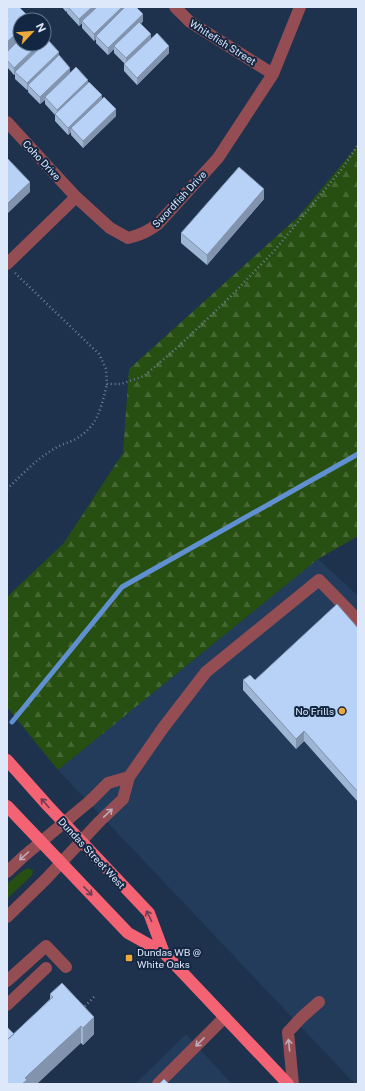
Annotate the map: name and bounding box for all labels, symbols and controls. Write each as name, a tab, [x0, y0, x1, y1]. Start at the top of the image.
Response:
north arrow	[12, 12, 52, 52]
street label: Whitefish Street	[188, 17, 258, 67]
text: N	[34, 21, 48, 34]
street label: Coho Drive	[20, 138, 64, 183]
street label: Swordfish Drive	[150, 168, 209, 230]
place label: No Frills	[295, 705, 334, 717]
marker: No Frills	[337, 706, 347, 716]
one-way arrow	[40, 798, 50, 808]
one-way arrow	[103, 808, 113, 818]
street label: Dundas Street West	[56, 815, 128, 891]
one-way arrow	[19, 851, 29, 861]
one-way arrow	[83, 886, 92, 896]
one-way arrow	[145, 911, 152, 923]
place label: Dundas WB @ White Oaks	[137, 946, 201, 970]
marker: Dundas WB @ White Oaks	[124, 953, 134, 963]
one-way arrow	[196, 1037, 205, 1047]
one-way arrow	[285, 1039, 292, 1052]

